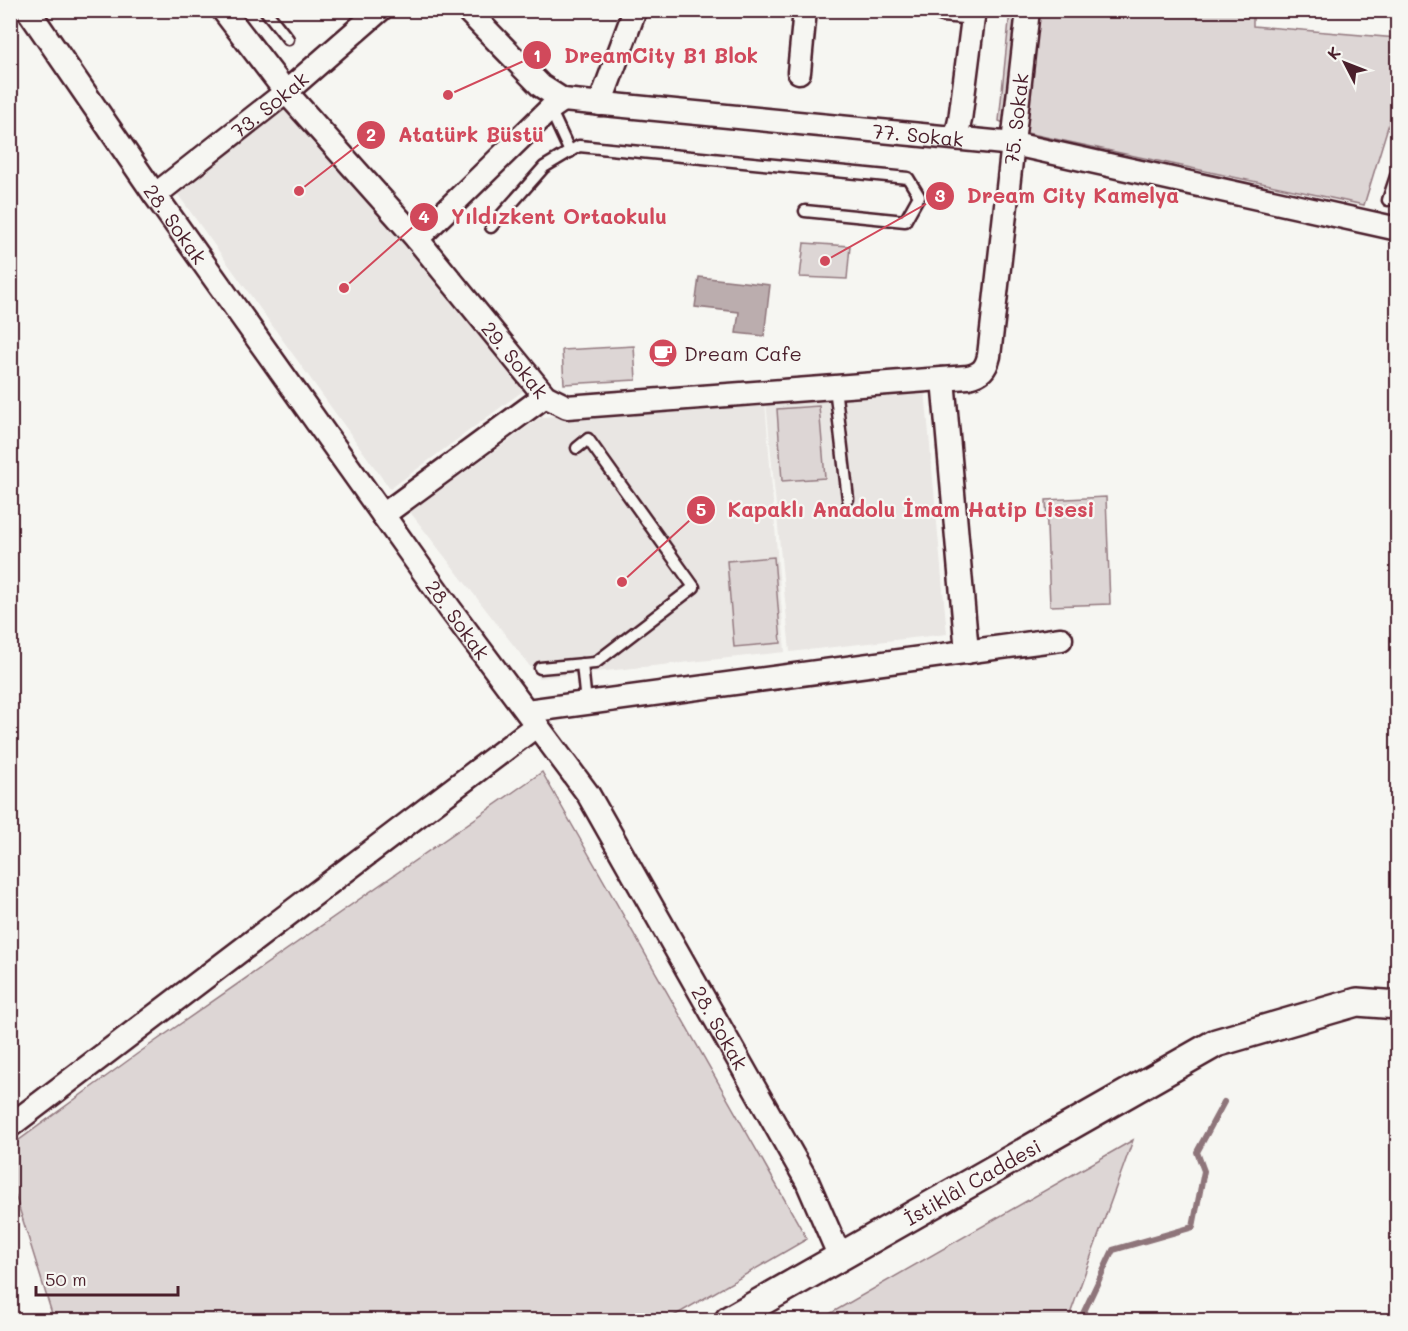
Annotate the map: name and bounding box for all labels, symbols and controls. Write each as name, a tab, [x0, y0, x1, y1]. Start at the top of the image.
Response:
north arrow	[1315, 33, 1375, 93]
callout: DreamCity B1 Blok	[522, 36, 770, 75]
text: DreamCity B1 Blok	[564, 41, 758, 69]
text: K	[1322, 42, 1345, 64]
text: 1	[533, 43, 541, 67]
street label: 73. Sokak	[226, 66, 314, 143]
street label: 75. Sokak	[998, 72, 1034, 166]
callout: Atatürk Büstü	[356, 116, 556, 155]
street label: 77. Sokak	[871, 117, 965, 152]
text: Atatürk Büstü	[398, 120, 544, 147]
text: 2	[366, 122, 376, 146]
callout: Dream City Kamelya	[925, 176, 1191, 215]
street label: 28. Sokak	[138, 179, 213, 269]
text: Dream City Kamelya	[967, 181, 1179, 209]
text: 3	[935, 183, 946, 207]
callout: Yıldızkent Ortaokulu	[409, 197, 679, 236]
text: Yıldızkent Ortaokulu	[451, 202, 667, 229]
text: 4	[418, 204, 430, 228]
street label: 29. Sokak	[476, 316, 555, 404]
cafe icon: Dream Cafe	[647, 337, 679, 369]
place label: Dream Cafe	[684, 340, 802, 366]
callout: Kapaklı Anadolu İmam Hatip Lisesi	[686, 491, 1107, 530]
text: Kapaklı Anadolu İmam Hatip Lisesi	[727, 495, 1095, 522]
text: 5	[696, 497, 706, 521]
street label: 28. Sokak	[420, 575, 496, 664]
street label: 28. Sokak	[686, 981, 754, 1074]
street label: İstiklâl Caddesi	[899, 1132, 1045, 1231]
scale bar	[36, 1259, 178, 1297]
text: 50 m	[45, 1267, 87, 1291]

